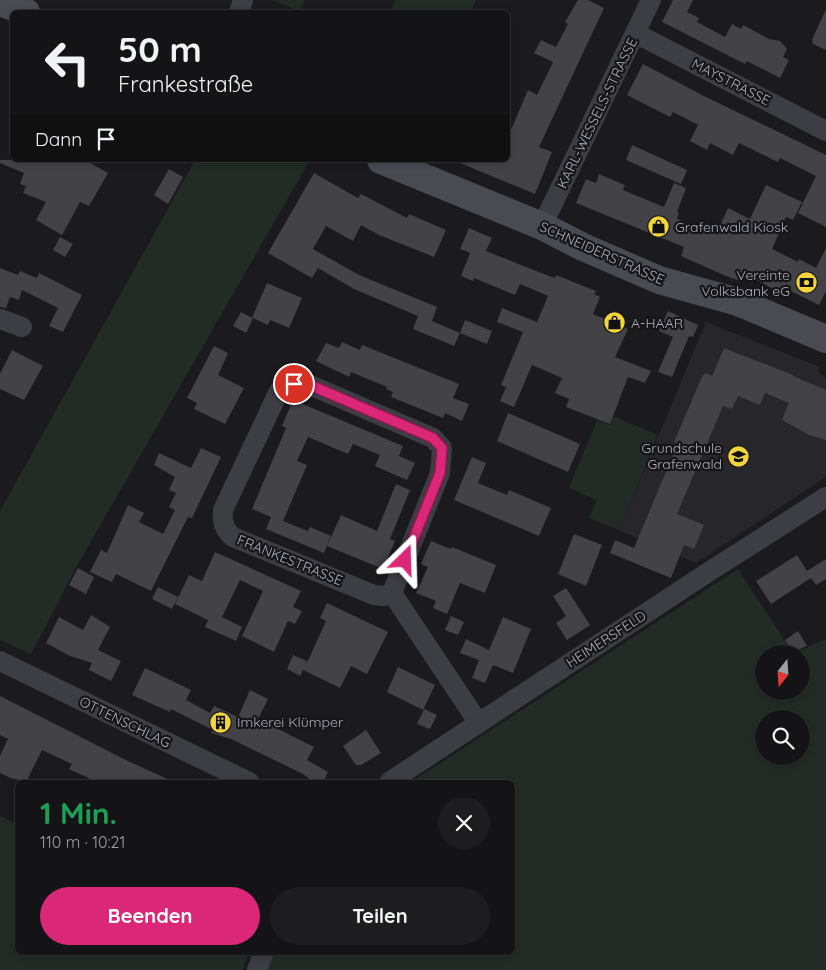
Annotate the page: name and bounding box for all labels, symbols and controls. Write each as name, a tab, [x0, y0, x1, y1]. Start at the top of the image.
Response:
text: 50 m	[118, 27, 202, 71]
icon: left	[35, 30, 100, 95]
street label: KARL-WESSELS-STRASSE	[553, 35, 641, 191]
street label: MAYSTRASSE	[689, 54, 773, 110]
text: Frankestraße	[118, 70, 253, 98]
icon: arrive	[92, 125, 120, 153]
text: Dann	[35, 127, 82, 151]
shop icon: Grafenwald Kiosk	[647, 215, 671, 239]
street label: SCHNEIDERSTRASSE	[537, 217, 667, 289]
place label: Grafenwald Kiosk	[675, 218, 788, 236]
place label: Vereinte Volksbank eG	[701, 266, 790, 300]
bank icon: Vereinte Volksbank eG	[794, 271, 818, 295]
shop icon: A-HAAR	[603, 311, 627, 335]
place label: A-HAAR	[631, 314, 683, 332]
pin	[273, 363, 315, 405]
icon: arrive	[280, 370, 308, 398]
place label: Grundschule Grafenwald	[642, 439, 722, 473]
school or university icon: Grundschule Grafenwald	[726, 444, 750, 468]
street label: FRANKESTRASSE	[235, 531, 346, 589]
position arrow	[378, 533, 430, 585]
street label: HEIMERSFELD	[563, 606, 649, 672]
north arrow	[755, 645, 810, 700]
map controls	[755, 645, 810, 765]
street label: OTTENSCHLAG	[76, 692, 174, 752]
building icon: Imkerei Klümper	[209, 710, 233, 734]
button: search	[755, 710, 810, 765]
place label: Imkerei Klümper	[237, 713, 344, 731]
text: 1 Min.	[40, 794, 117, 832]
button: close	[438, 797, 490, 849]
text: 110 m · 10:21	[40, 832, 125, 852]
button: Beenden	[40, 887, 260, 945]
button: Teilen	[270, 887, 490, 945]

